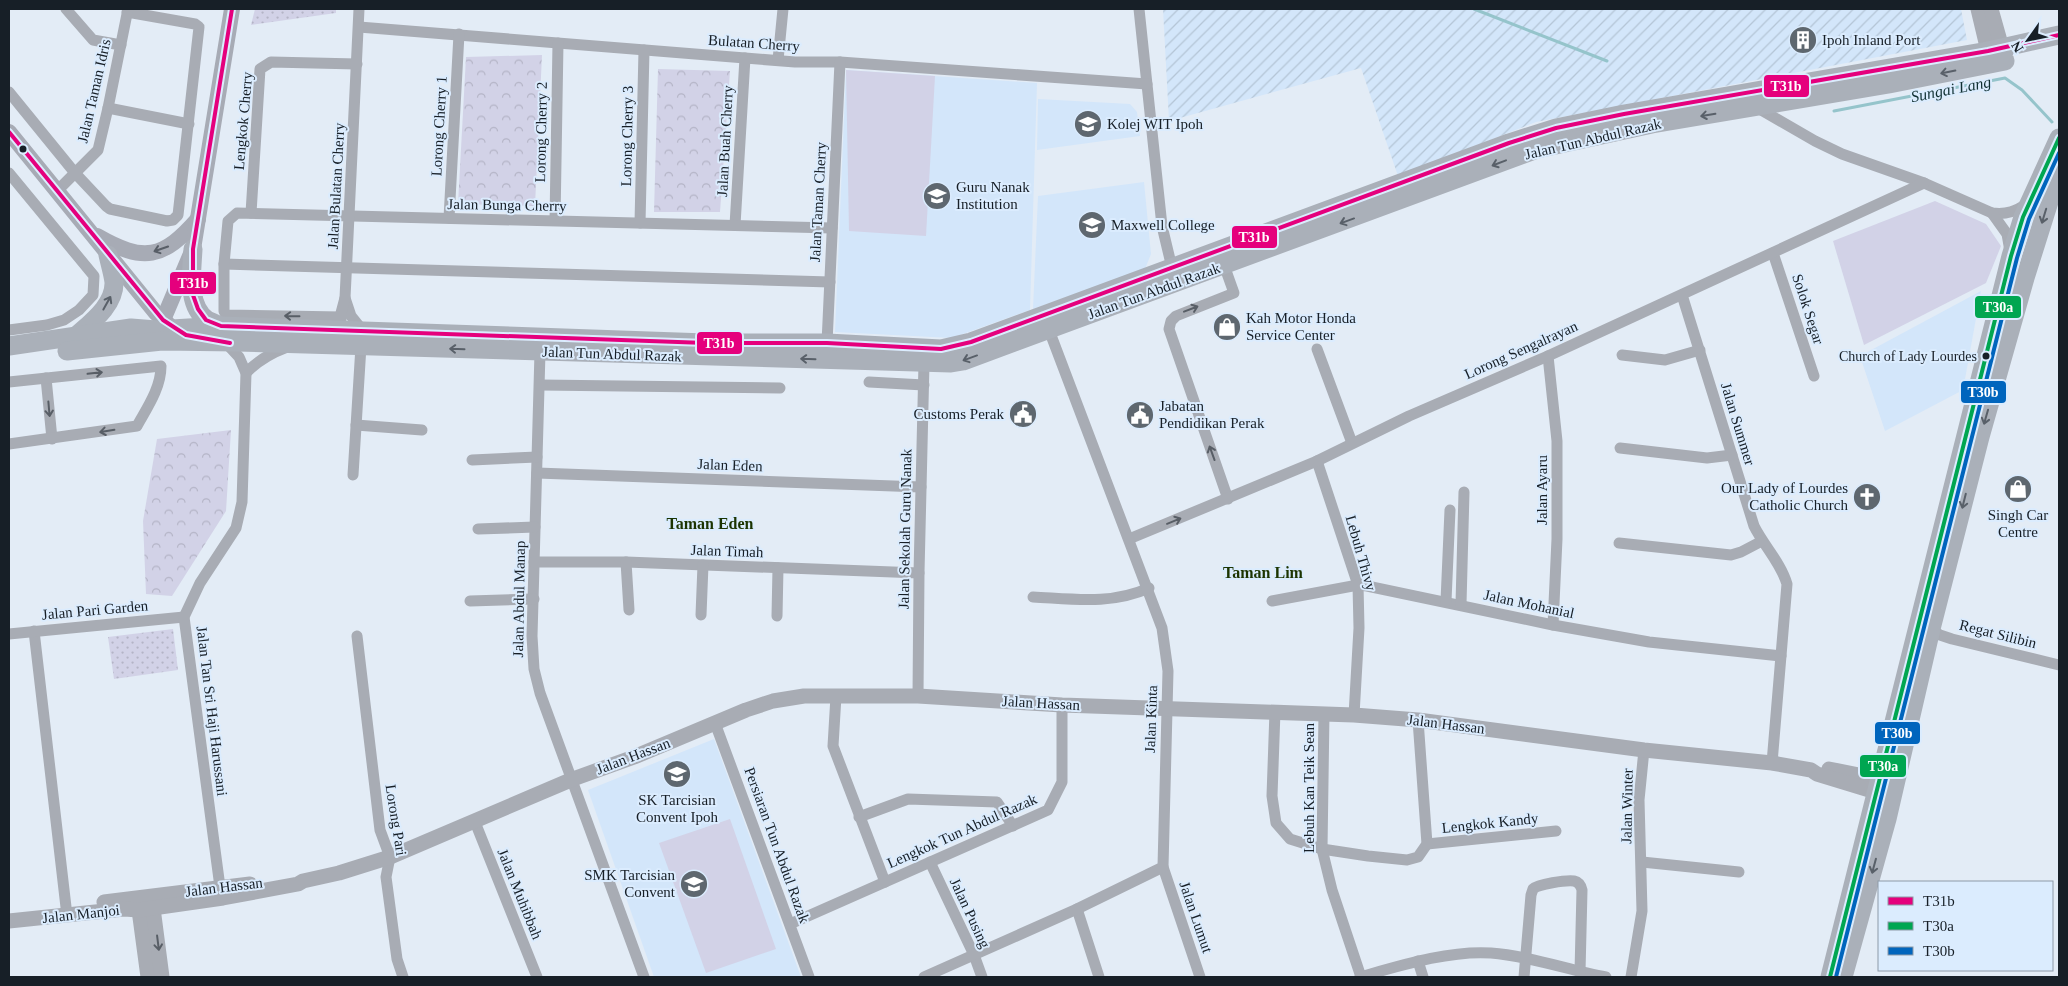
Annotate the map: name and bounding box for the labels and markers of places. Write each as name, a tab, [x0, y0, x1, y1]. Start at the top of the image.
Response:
building icon: Ipoh Inland Port	[1788, 25, 1818, 55]
place label: Ipoh Inland Port	[1822, 32, 1921, 48]
school or university icon: Kolej WIT Ipoh	[1073, 109, 1103, 139]
place label: Kolej WIT Ipoh	[1107, 116, 1204, 132]
unlabelled marker	[18, 144, 28, 154]
place label: Guru Nanak Institution	[956, 179, 1030, 212]
school or university icon: Guru Nanak Institution	[922, 181, 952, 211]
school or university icon: Maxwell College	[1077, 210, 1107, 240]
place label: Maxwell College	[1111, 217, 1215, 233]
place label: Kah Motor Honda Service Center	[1246, 310, 1356, 343]
shop icon: Kah Motor Honda Service Center	[1212, 312, 1242, 342]
place label: Church of Lady Lourdes	[1839, 349, 1977, 364]
marker: Church of Lady Lourdes	[1981, 351, 1991, 361]
place label: Jabatan Pendidikan Perak	[1159, 398, 1265, 431]
public building icon: Customs Perak	[1008, 399, 1038, 429]
public building icon: Jabatan Pendidikan Perak	[1125, 400, 1155, 430]
place label: Customs Perak	[914, 406, 1004, 422]
shop icon: Singh Car Centre	[2003, 474, 2033, 504]
place label: Our Lady of Lourdes Catholic Church	[1721, 480, 1848, 513]
church icon: Our Lady of Lourdes Catholic Church	[1852, 482, 1882, 512]
place label: Singh Car Centre	[1988, 507, 2048, 540]
school or university icon: SK Tarcisian Convent Ipoh	[662, 759, 692, 789]
place label: SK Tarcisian Convent Ipoh	[636, 792, 719, 825]
place label: SMK Tarcisian Convent	[584, 867, 676, 900]
school or university icon: SMK Tarcisian Convent	[679, 869, 709, 899]

